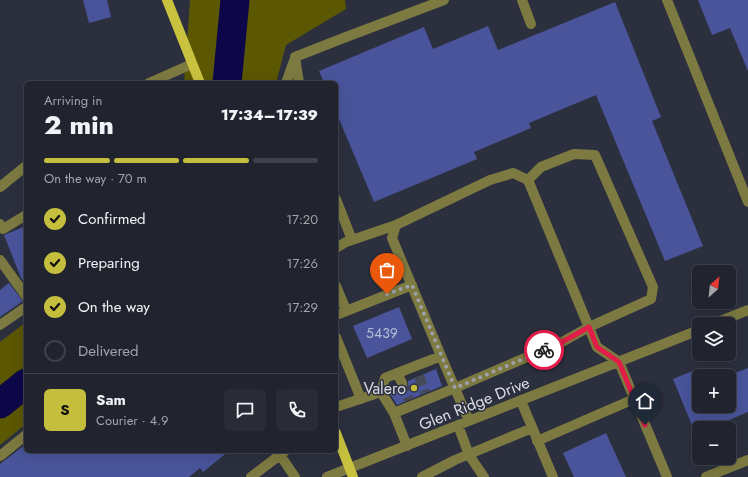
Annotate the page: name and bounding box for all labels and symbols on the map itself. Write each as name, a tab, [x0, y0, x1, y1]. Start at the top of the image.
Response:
pin	[370, 253, 404, 294]
north arrow	[692, 265, 736, 309]
house number: 5439	[366, 323, 398, 343]
courier	[524, 330, 564, 370]
street label: Glen Ridge Drive	[415, 371, 533, 436]
place label: Valero	[363, 377, 406, 400]
marker: Valero	[409, 383, 419, 393]
pin	[628, 384, 662, 425]

